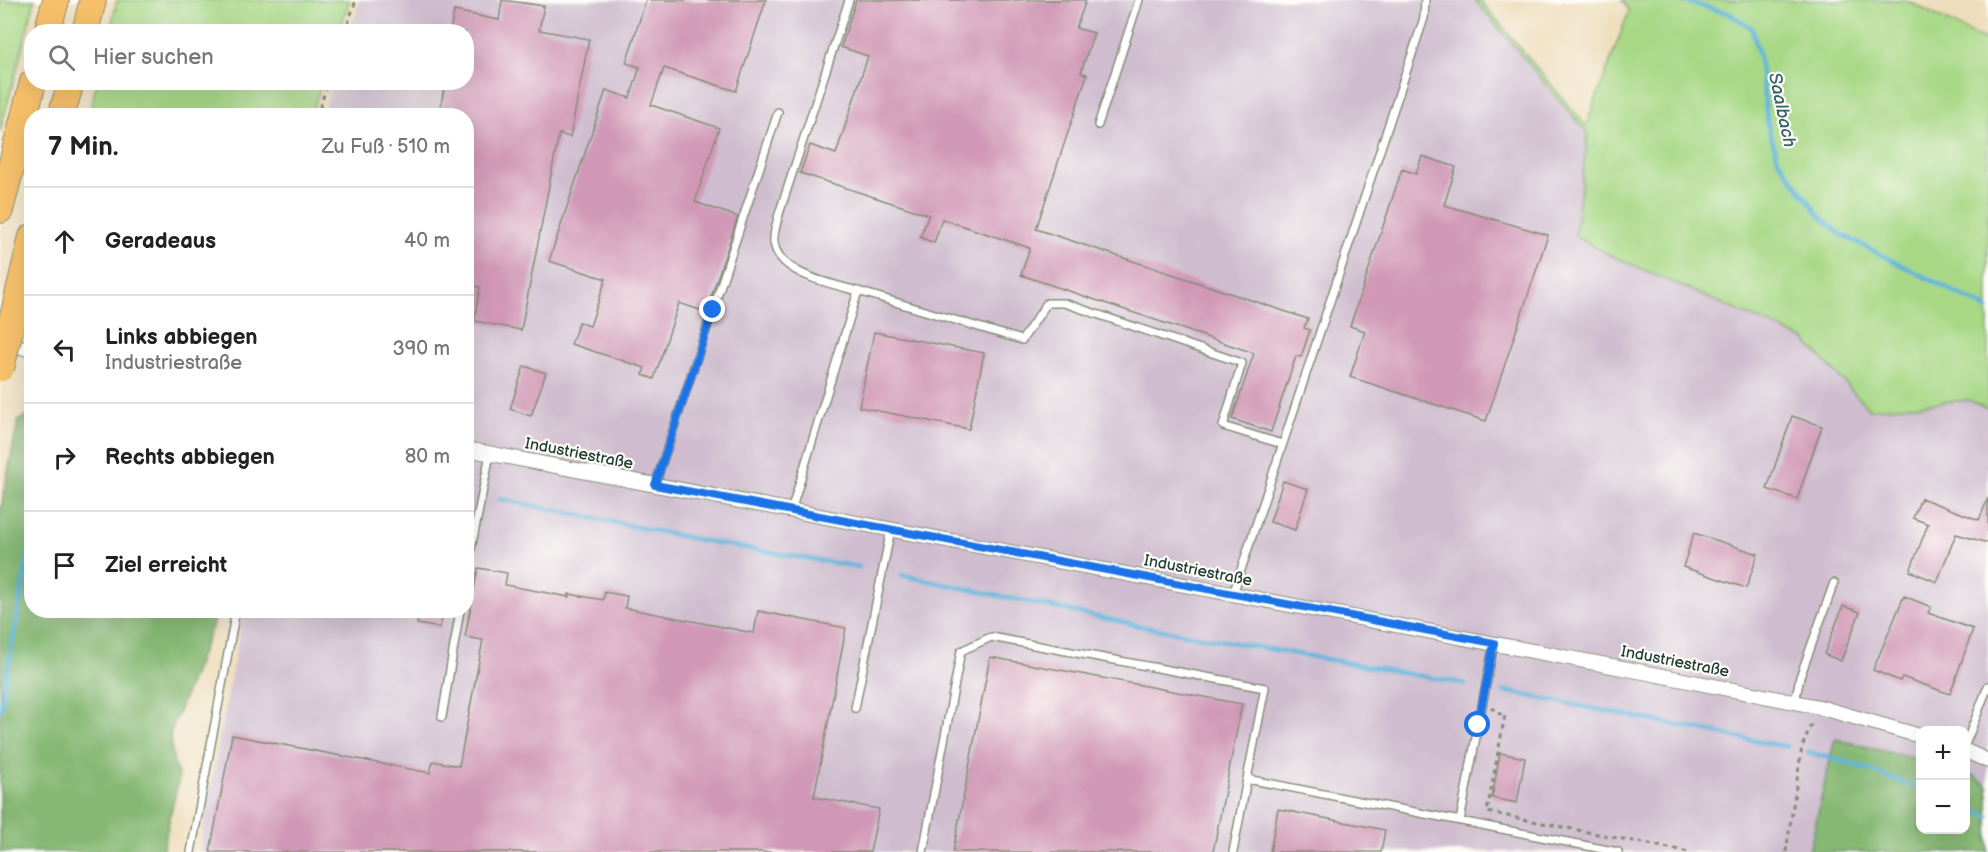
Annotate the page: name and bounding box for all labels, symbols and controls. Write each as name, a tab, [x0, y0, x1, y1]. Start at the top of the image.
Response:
search box	[24, 24, 474, 90]
icon: search	[45, 41, 78, 74]
text: Hier suchen	[93, 44, 214, 71]
water label: Saalbach	[1764, 71, 1800, 149]
text: 7 Min.	[48, 132, 118, 163]
text: Zu Fuß · 510 m	[322, 135, 450, 159]
icon: ahead	[48, 225, 81, 258]
text: Geradeaus	[105, 228, 216, 255]
text: 40 m	[404, 229, 450, 253]
route end	[699, 296, 725, 322]
text: Links abbiegen	[105, 324, 258, 351]
icon: left	[48, 333, 81, 366]
text: 390 m	[392, 337, 450, 361]
text: Industriestraße	[105, 351, 242, 375]
street label: Industriestraße	[523, 434, 635, 474]
icon: right	[48, 441, 81, 474]
text: Rechts abbiegen	[105, 444, 275, 471]
text: 80 m	[405, 445, 450, 469]
icon: arrive	[48, 549, 81, 582]
street label: Industriestraße	[1142, 551, 1254, 591]
text: Ziel erreicht	[105, 552, 227, 579]
street label: Industriestraße	[1619, 642, 1731, 682]
route start	[1464, 711, 1490, 737]
map controls	[1916, 726, 1970, 834]
button: +	[1916, 726, 1970, 780]
button: −	[1916, 780, 1970, 834]

